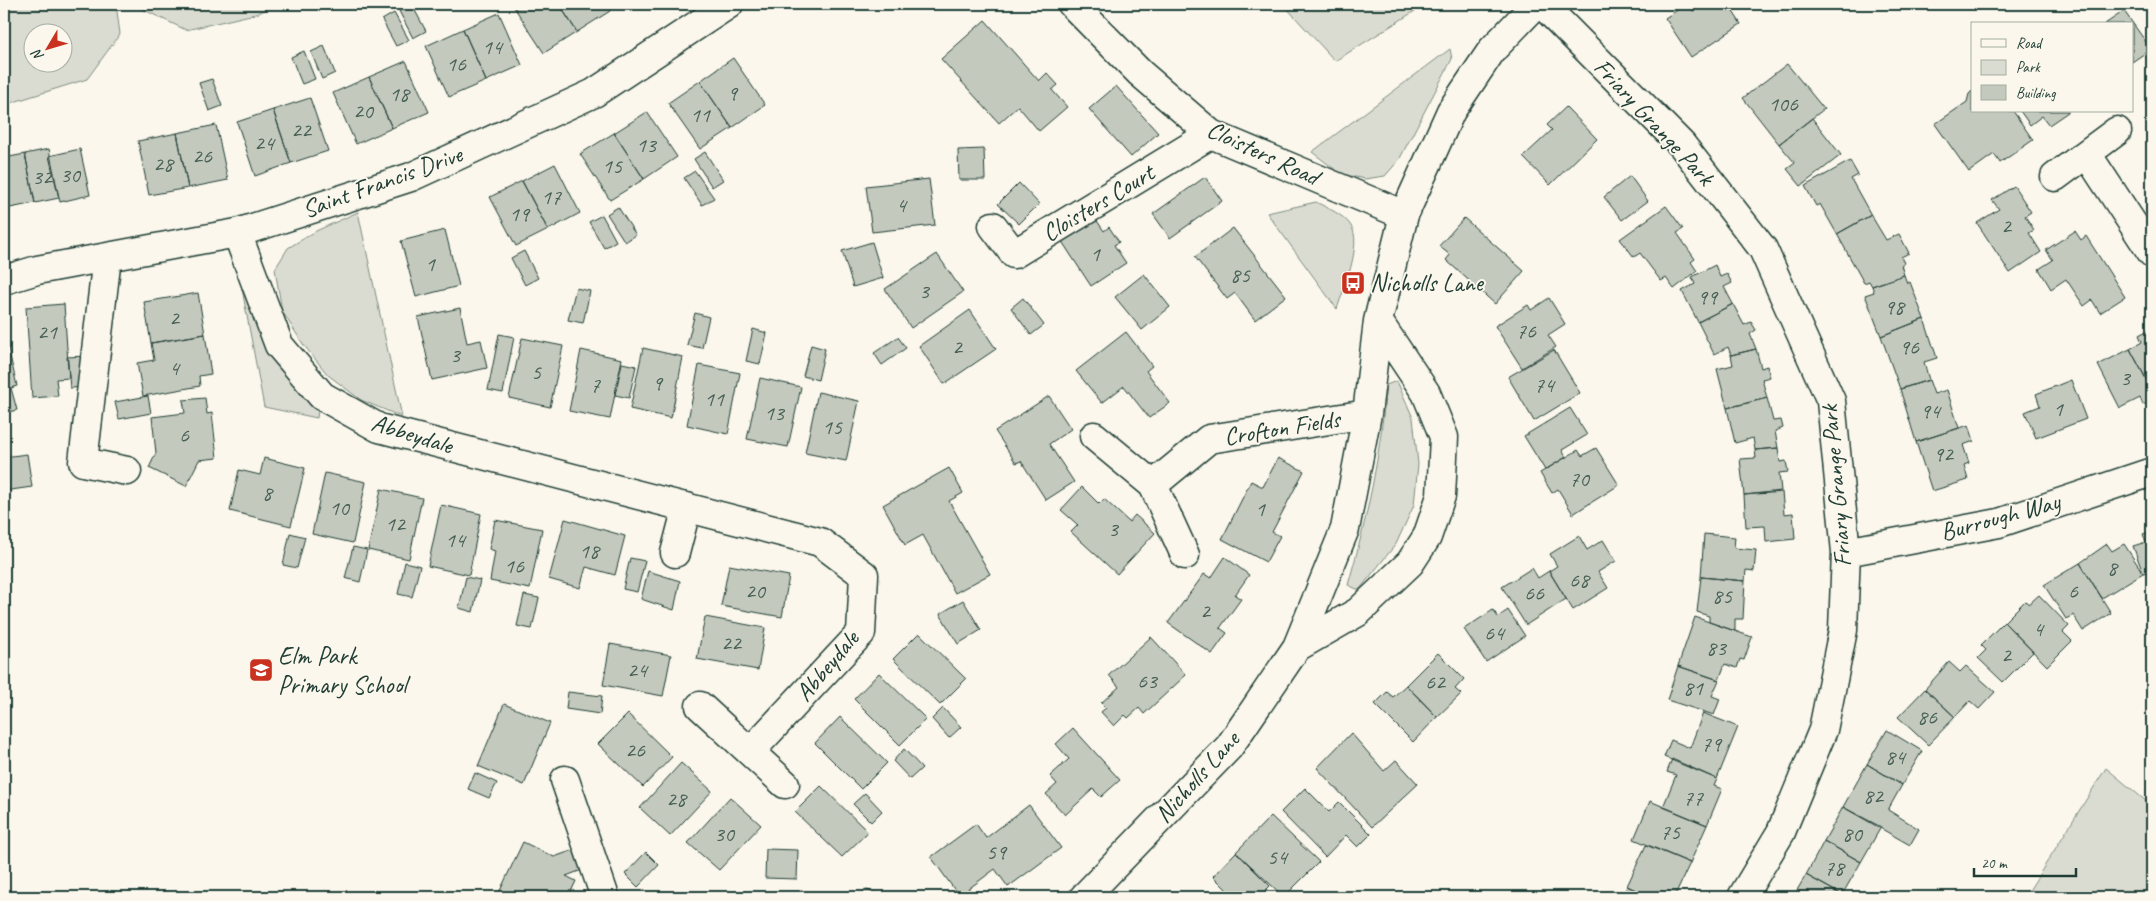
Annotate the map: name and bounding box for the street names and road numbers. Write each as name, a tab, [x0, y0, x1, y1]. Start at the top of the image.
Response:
street label: Friary Grange Park	[1587, 52, 1722, 194]
street label: Cloisters Road	[1202, 113, 1327, 194]
street label: Saint Francis Drive	[298, 138, 468, 226]
street label: Cloisters Court	[1036, 156, 1162, 249]
street label: Friary Grange Park	[1813, 402, 1859, 568]
street label: Crofton Fields	[1222, 403, 1345, 453]
street label: Abbeydale	[368, 407, 458, 462]
street label: Burrough Way	[1937, 485, 2065, 548]
street label: Abbeydale	[788, 622, 867, 708]
street label: Nicholls Lane	[1147, 723, 1248, 830]

